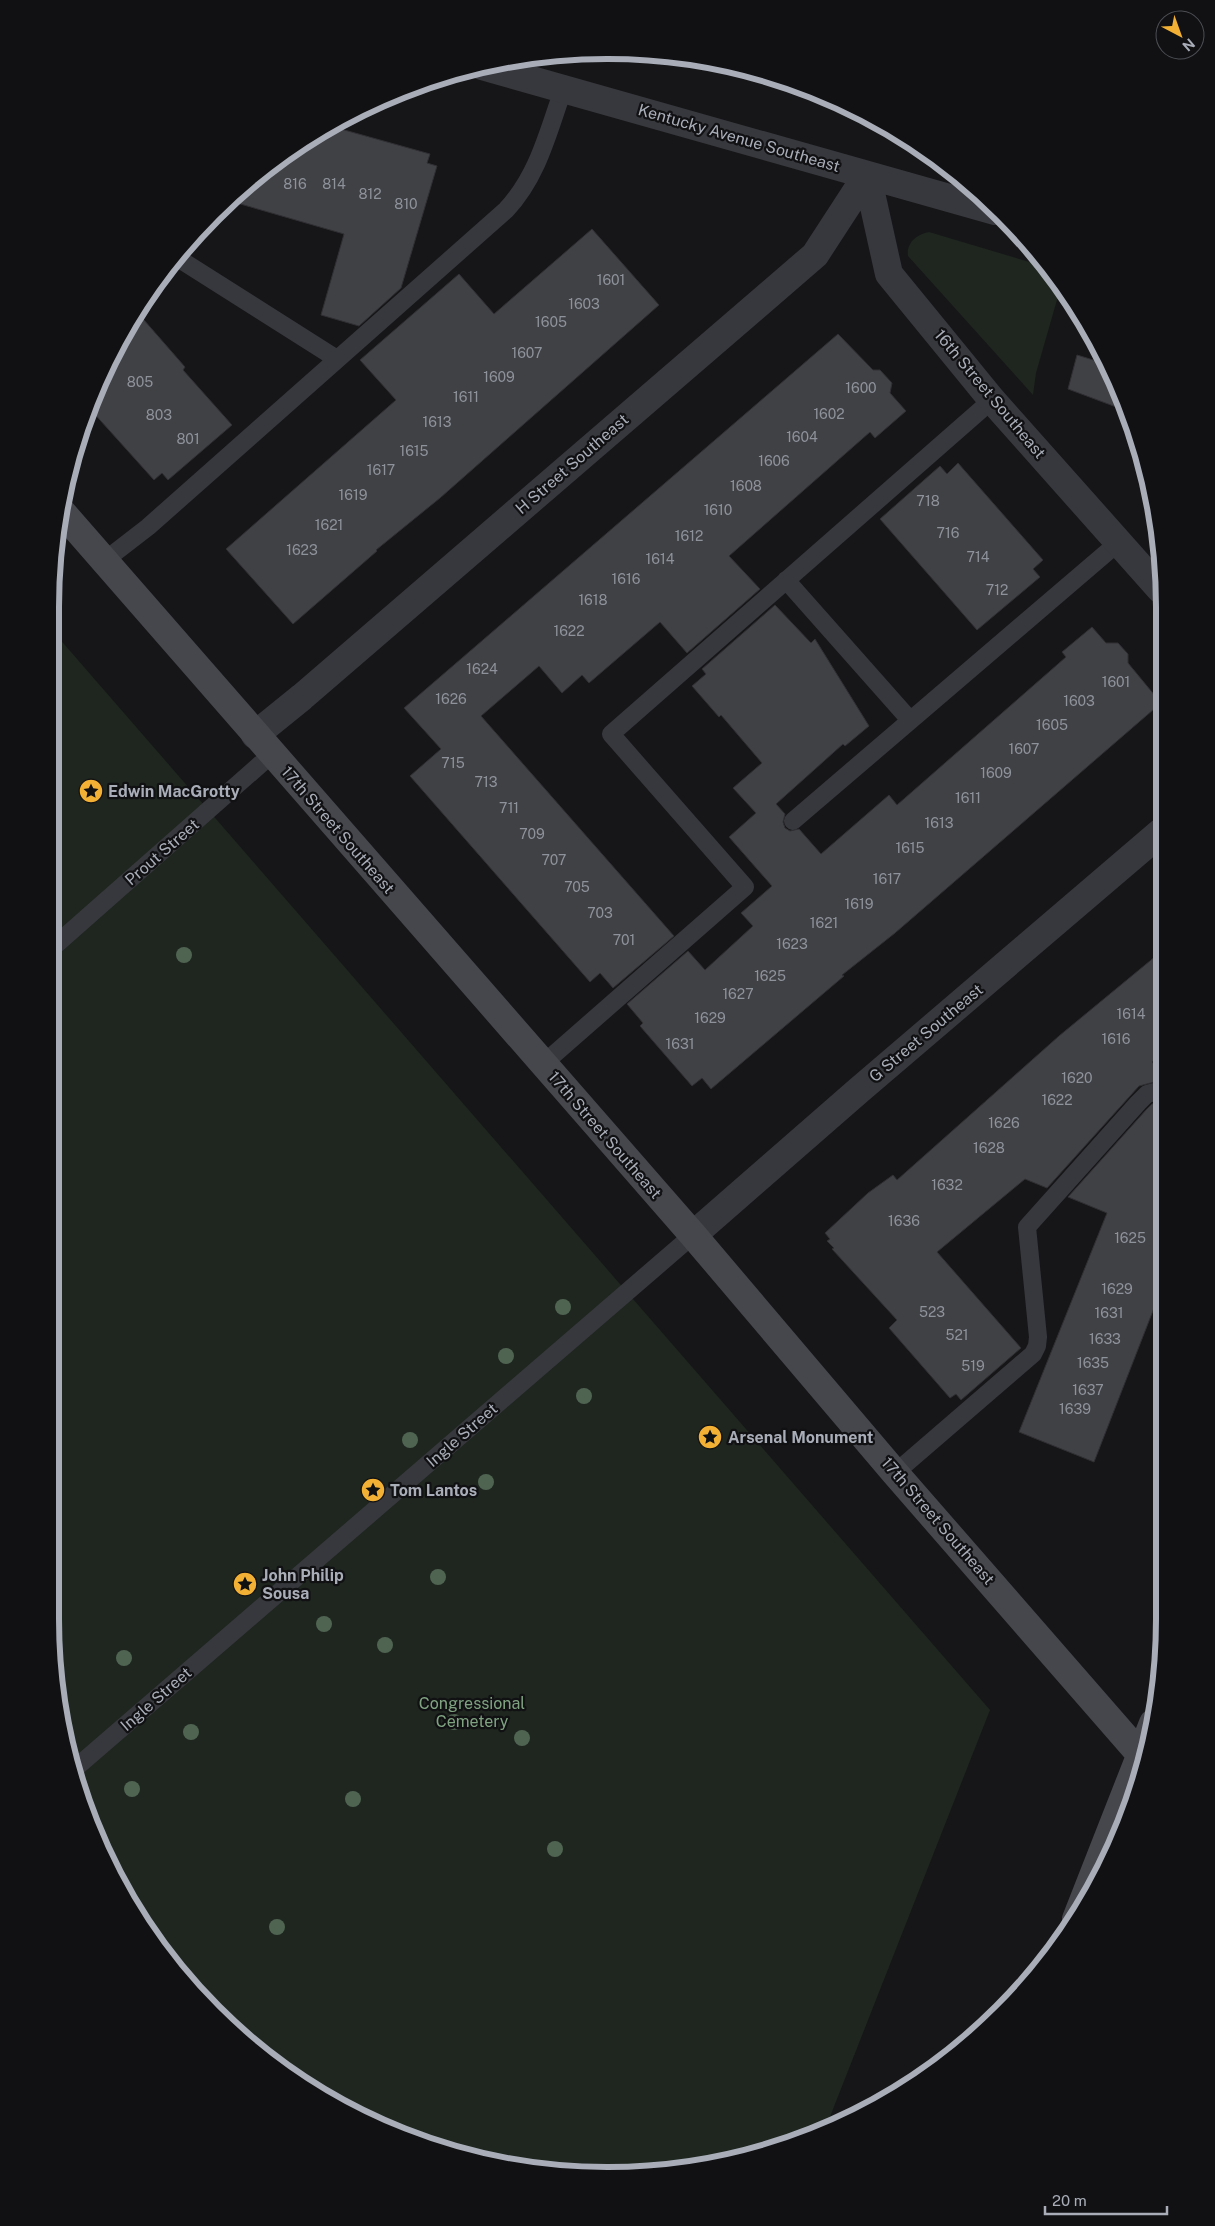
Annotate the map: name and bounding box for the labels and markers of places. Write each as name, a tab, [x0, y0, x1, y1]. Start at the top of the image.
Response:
place icon: Edwin MacGrotty	[78, 778, 104, 804]
place label: Edwin MacGrotty	[108, 782, 240, 801]
place icon: Arsenal Monument	[697, 1424, 723, 1450]
place label: Arsenal Monument	[728, 1428, 874, 1447]
place icon: Tom Lantos	[360, 1477, 386, 1503]
place label: Tom Lantos	[390, 1481, 477, 1500]
place label: John Philip Sousa	[262, 1566, 344, 1603]
place icon: John Philip Sousa	[232, 1571, 258, 1597]

